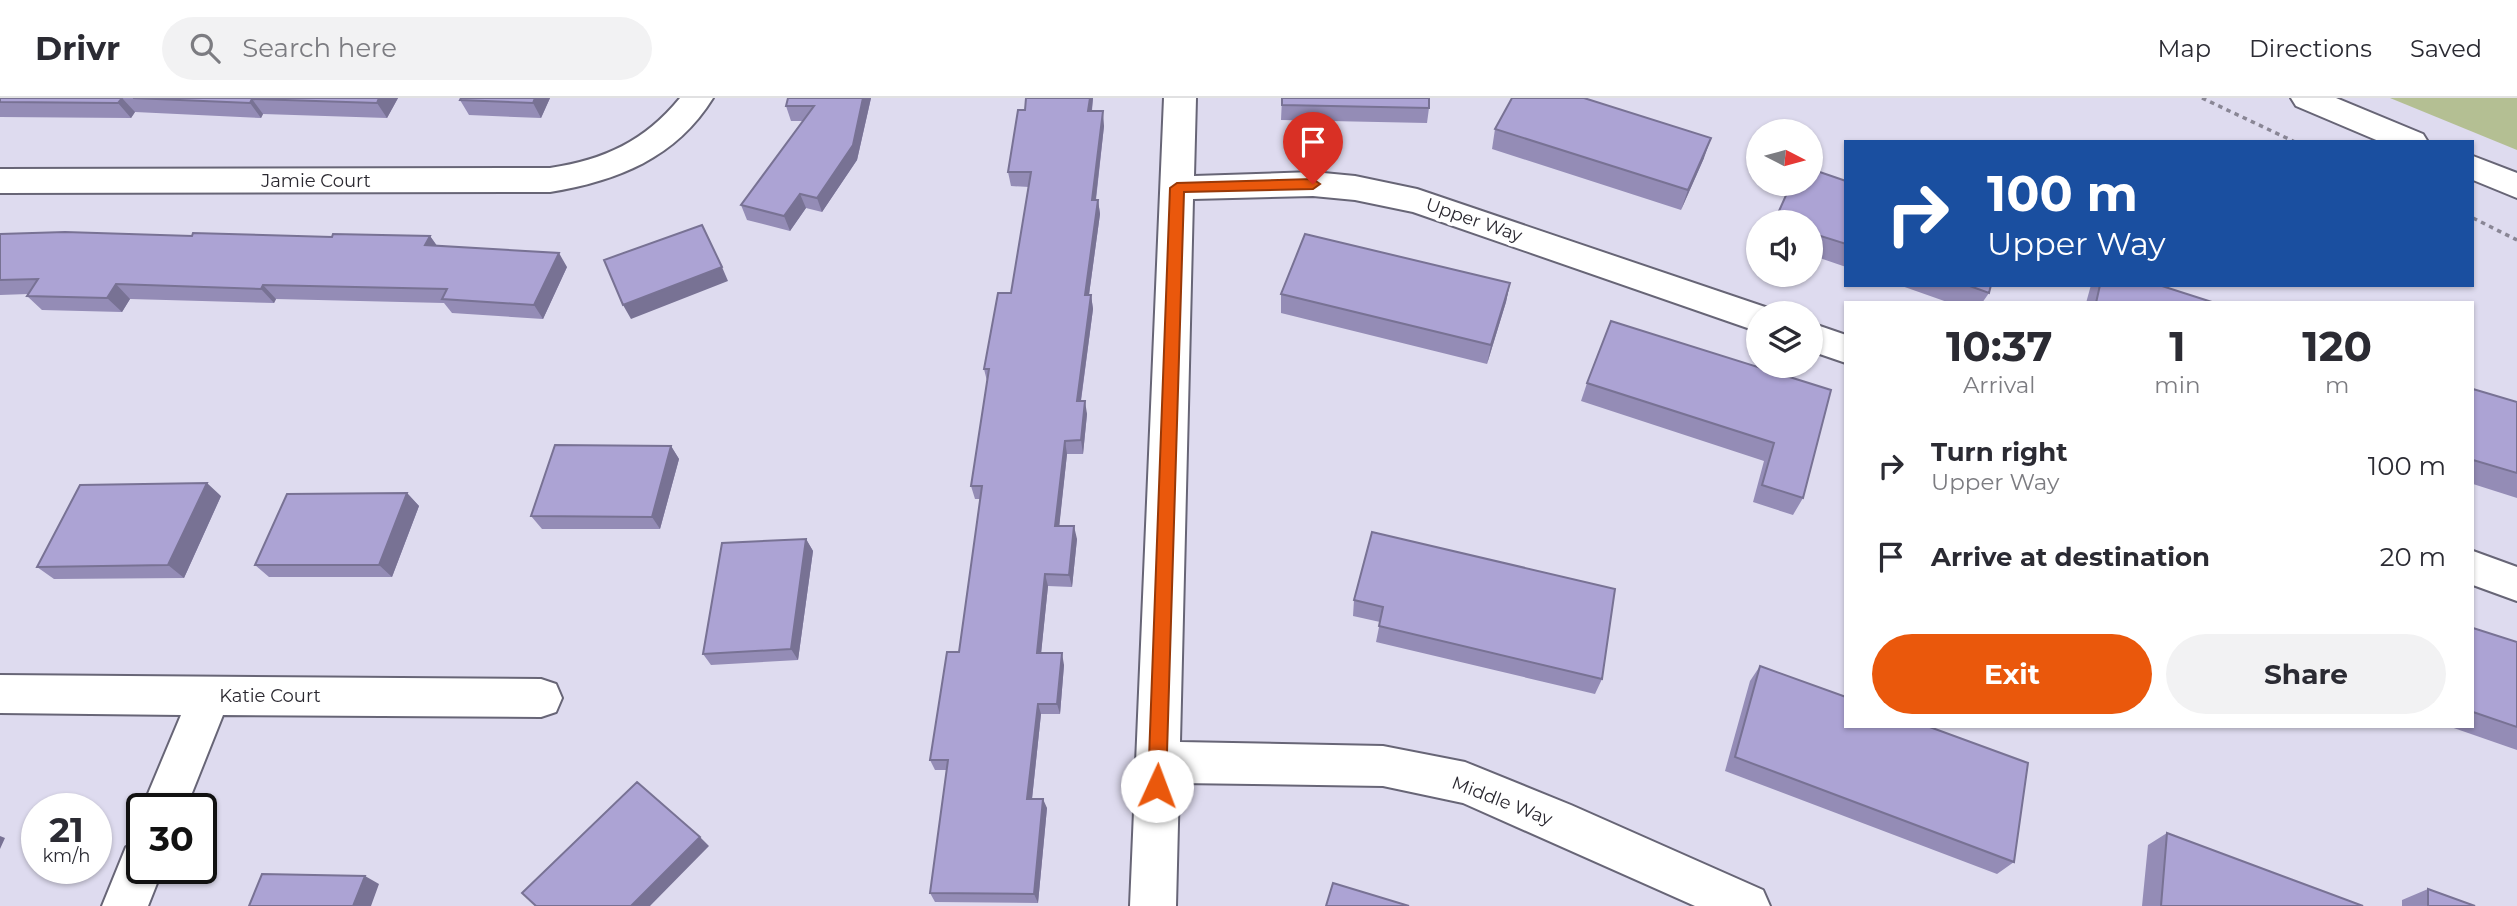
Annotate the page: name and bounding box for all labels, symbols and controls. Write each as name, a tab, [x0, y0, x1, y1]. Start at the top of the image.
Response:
search box	[162, 17, 652, 80]
text: Drivr	[35, 28, 120, 68]
icon: search	[186, 29, 224, 67]
text: Search here	[242, 32, 397, 64]
text: Map	[2158, 34, 2211, 63]
text: Directions	[2249, 34, 2372, 63]
text: Saved	[2410, 34, 2482, 63]
pin	[1283, 112, 1343, 184]
north arrow	[1746, 119, 1824, 196]
map controls	[1746, 119, 1823, 378]
icon: arrive	[1294, 123, 1332, 161]
text: 100 m	[1987, 164, 2138, 223]
icon: right	[1872, 168, 1963, 259]
street label: Jamie Court	[260, 170, 371, 192]
street label: Upper Way	[1423, 193, 1525, 247]
button: sound	[1746, 210, 1823, 287]
text: Upper Way	[1987, 224, 2166, 263]
button: layers	[1746, 301, 1823, 378]
text: 10:37	[1946, 320, 2052, 372]
text: 1	[2169, 320, 2186, 372]
text: 120	[2302, 320, 2372, 372]
text: Arrival	[1963, 371, 2035, 399]
text: min	[2154, 371, 2200, 399]
text: m	[2325, 371, 2349, 399]
text: Turn right	[1931, 436, 2067, 468]
icon: right	[1872, 447, 1910, 485]
text: 100 m	[2368, 450, 2446, 482]
text: Upper Way	[1931, 468, 2059, 496]
icon: arrive	[1872, 538, 1910, 576]
text: Arrive at destination	[1931, 541, 2210, 573]
text: 20 m	[2380, 541, 2446, 573]
button: Exit	[1872, 634, 2152, 714]
button: Share	[2166, 634, 2446, 714]
street label: Katie Court	[219, 685, 321, 707]
position arrow	[1120, 749, 1194, 823]
street label: Middle Way	[1449, 772, 1556, 830]
speed limit sign: 30	[126, 793, 217, 884]
text: 21	[49, 808, 84, 851]
text: km/h	[42, 845, 91, 867]

